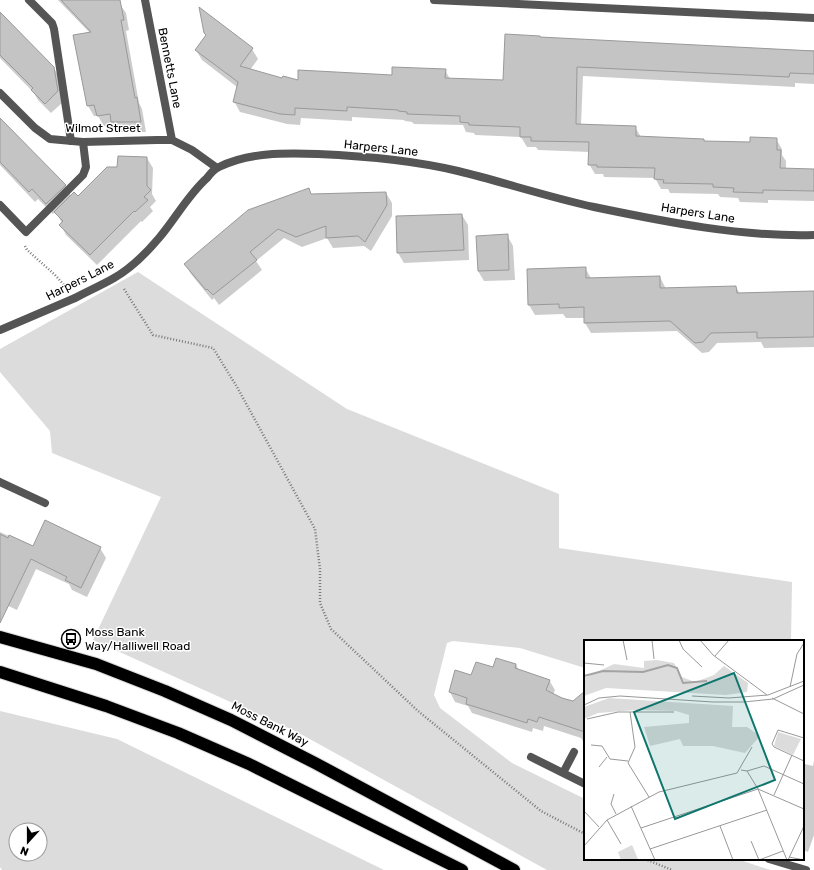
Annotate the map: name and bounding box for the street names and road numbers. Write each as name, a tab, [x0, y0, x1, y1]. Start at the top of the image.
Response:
street label: Bennetts Lane	[155, 27, 185, 110]
street label: Wilmot Street	[65, 121, 141, 135]
street label: Harpers Lane	[343, 137, 419, 159]
street label: Harpers Lane	[660, 200, 736, 226]
street label: Harpers Lane	[44, 257, 117, 303]
street label: Moss Bank Way	[229, 699, 311, 750]

